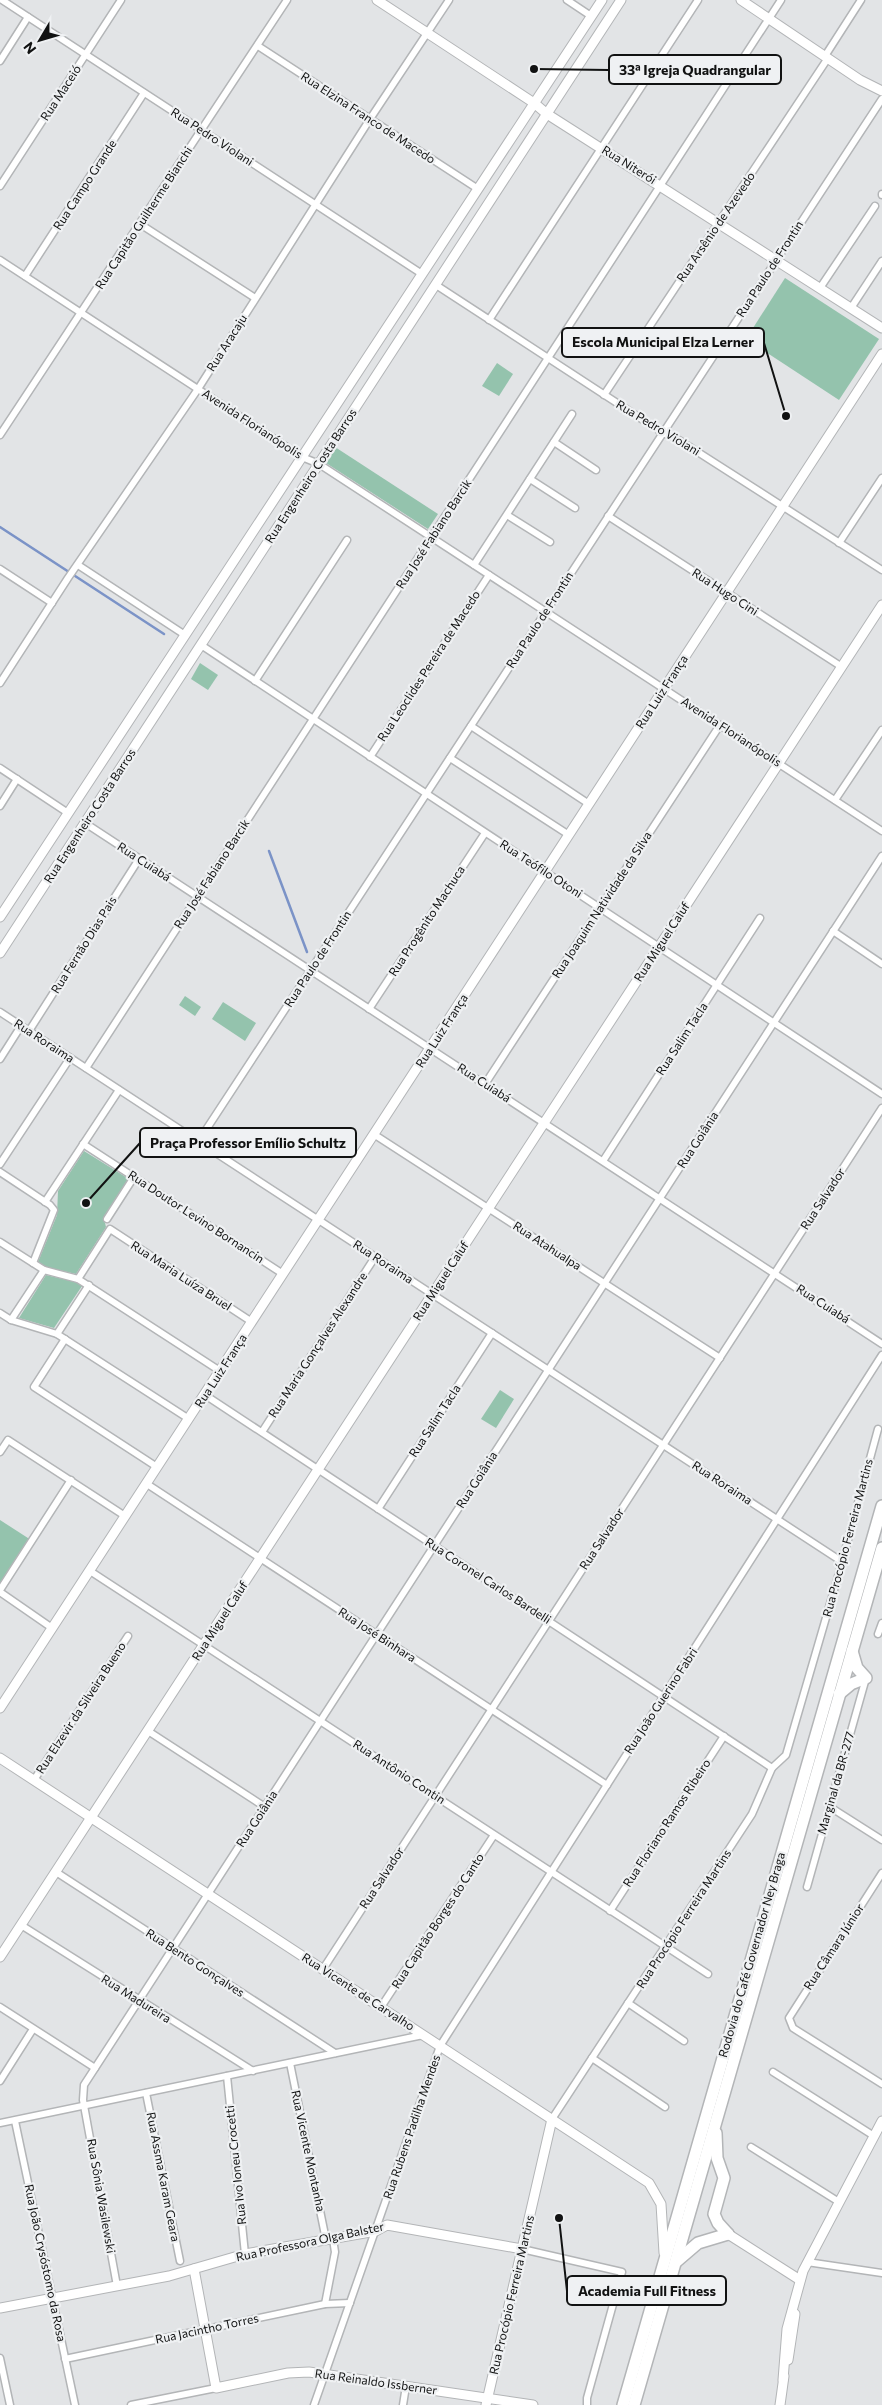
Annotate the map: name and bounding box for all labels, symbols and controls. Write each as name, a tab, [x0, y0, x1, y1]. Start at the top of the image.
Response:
north arrow	[15, 15, 65, 65]
text: N	[19, 39, 39, 58]
callout: 33ª Igreja Quadrangular	[609, 55, 781, 84]
text: 33ª Igreja Quadrangular	[619, 61, 771, 78]
street label: Rua Maceió	[37, 62, 83, 123]
street label: Rua Elzina Franco de Macedo	[299, 68, 438, 166]
street label: Rua Pedro Violani	[169, 104, 256, 168]
street label: Rua Campo Grande	[50, 137, 119, 232]
street label: Rua Niterói	[600, 142, 659, 186]
street label: Rua Capitão Guilherme Bianchi	[92, 144, 195, 291]
street label: Rua Arsênio de Azevedo	[673, 169, 757, 284]
street label: Rua Paulo de Frontin	[733, 218, 806, 319]
street label: Rua Aracaju	[203, 311, 249, 374]
callout: Escola Municipal Elza Lerner	[562, 328, 764, 357]
text: Escola Municipal Elza Lerner	[572, 333, 754, 350]
street label: Avenida Florianópolis	[200, 386, 305, 461]
street label: Rua Pedro Violani	[614, 397, 703, 458]
street label: Rua Engenheiro Costa Barros	[261, 406, 359, 545]
street label: Rua José Fabiano Barcik	[393, 476, 475, 591]
street label: Rua Hugo Cini	[690, 565, 761, 618]
street label: Rua Paulo de Frontin	[503, 569, 576, 670]
street label: Rua Leoclides Pereira de Macedo	[374, 587, 482, 744]
street label: Rua Luiz França	[632, 652, 690, 731]
street label: Avenida Florianópolis	[679, 694, 784, 769]
street label: Rua Engenheiro Costa Barros	[40, 746, 138, 885]
street label: Rua José Fabiano Barcik	[171, 816, 253, 931]
street label: Rua Joaquim Natividade da Silva	[548, 828, 655, 981]
street label: Rua Teófilo Otoni	[498, 836, 585, 900]
street label: Rua Cuiabá	[115, 839, 174, 884]
street label: Rua Progênito Machuca	[385, 863, 467, 978]
street label: Rua Fernão Dias Pais	[48, 893, 119, 996]
street label: Rua Miguel Caluf	[630, 899, 692, 984]
street label: Rua Paulo de Frontin	[281, 908, 354, 1009]
street label: Rua Luiz França	[412, 991, 470, 1070]
street label: Rua Salim Tacla	[653, 1000, 710, 1077]
street label: Rua Roraima	[12, 1016, 77, 1065]
street label: Rua Cuiabá	[455, 1060, 514, 1105]
street label: Rua Goiânia	[674, 1108, 721, 1170]
callout: Praça Professor Emílio Schultz	[140, 1128, 356, 1157]
text: Praça Professor Emílio Schultz	[150, 1134, 346, 1151]
street label: Rua Salvador	[797, 1165, 847, 1232]
street label: Rua Doutor Levino Bornancin	[126, 1167, 267, 1265]
street label: Rua Atahualpa	[511, 1218, 584, 1272]
street label: Rua Maria Luíza Bruel	[129, 1237, 234, 1313]
street label: Rua Roraima	[351, 1237, 416, 1286]
street label: Rua Miguel Caluf	[409, 1238, 471, 1323]
street label: Rua Maria Gonçalves Alexandre	[265, 1269, 369, 1420]
street label: Rua Cuiabá	[794, 1281, 853, 1326]
street label: Rua Luiz França	[191, 1331, 249, 1410]
street label: Rua Salim Tacla	[406, 1382, 463, 1459]
street label: Rua Goiânia	[453, 1448, 500, 1510]
street label: Rua Procópio Ferreira Martins	[819, 1457, 875, 1618]
street label: Rua Roraima	[690, 1458, 755, 1507]
street label: Rua Salvador	[576, 1505, 626, 1572]
street label: Rua Coronel Carlos Bardelli	[423, 1534, 554, 1626]
street label: Rua Miguel Caluf	[188, 1578, 250, 1663]
street label: Rua José Binhara	[336, 1604, 419, 1665]
street label: Rua Elzevir da Silveira Bueno	[32, 1639, 128, 1776]
street label: Rua João Guerino Fabri	[621, 1645, 701, 1757]
street label: Marginal da BR-277	[814, 1730, 856, 1836]
street label: Rua Antônio Contin	[351, 1736, 448, 1806]
street label: Rua Floriano Ramos Ribeiro	[619, 1756, 713, 1889]
street label: Rua Goiânia	[233, 1787, 280, 1849]
street label: Rua Salvador	[356, 1844, 406, 1911]
street label: Rua Procópio Ferreira Martins	[633, 1846, 733, 1991]
street label: Rua Capitão Borges do Canto	[388, 1850, 486, 1991]
street label: Rodovia do Café Governador Ney Braga	[715, 1851, 787, 2059]
street label: Rua Câmara Júnior	[800, 1901, 867, 1993]
street label: Rua Bento Gonçalves	[144, 1925, 247, 1999]
street label: Rua Vicente de Carvalho	[300, 1949, 417, 2033]
street label: Rua Madureira	[99, 1971, 174, 2025]
street label: Rua Rubens Padilha Mendes	[380, 2053, 442, 2201]
street label: Rua Vicente Montanha	[289, 2089, 329, 2213]
street label: Rua Ivo Ioneu Crocetti	[222, 2105, 248, 2225]
street label: Rua Assma Karam Geara	[145, 2111, 183, 2243]
street label: Rua Sônia Wasilewski	[85, 2137, 119, 2254]
street label: Rua João Crysóstomo da Rosa	[21, 2183, 70, 2343]
street label: Rua Procópio Ferreira Martins	[486, 2214, 536, 2376]
street label: Rua Professora Olga Balster	[235, 2218, 385, 2264]
callout: Academia Full Fitness	[567, 2276, 726, 2305]
text: Academia Full Fitness	[578, 2282, 717, 2299]
street label: Rua Jacintho Torres	[154, 2310, 260, 2347]
street label: Rua Reinaldo Issberner	[314, 2365, 438, 2397]

